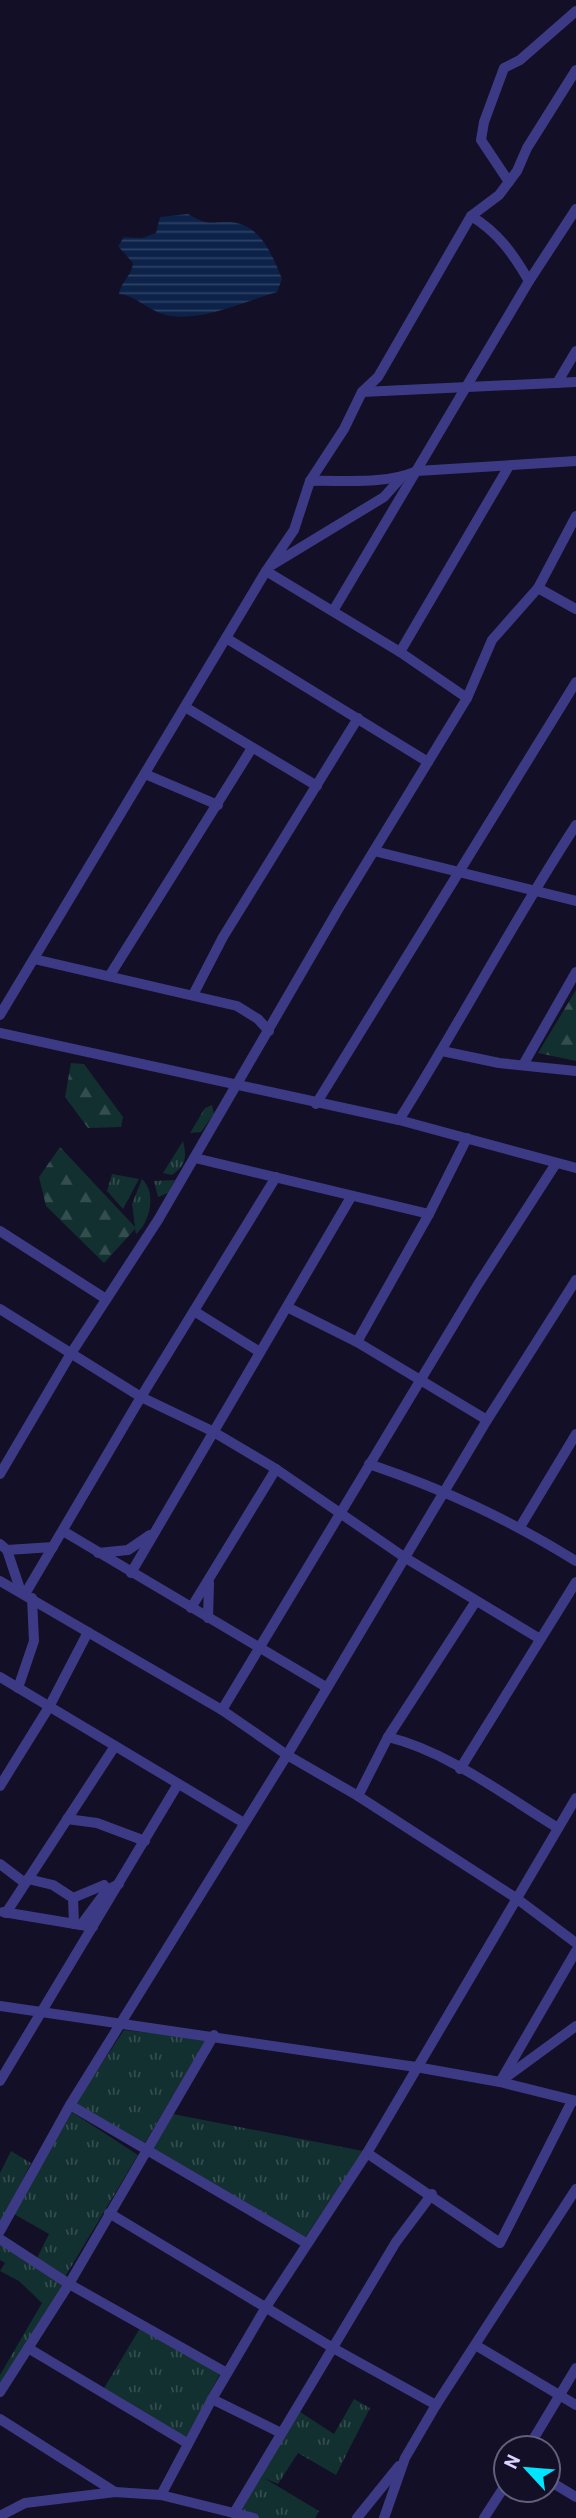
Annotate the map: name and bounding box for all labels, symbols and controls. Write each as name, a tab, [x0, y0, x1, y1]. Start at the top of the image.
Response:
north arrow	[492, 2434, 562, 2504]
text: N	[498, 2451, 524, 2472]

